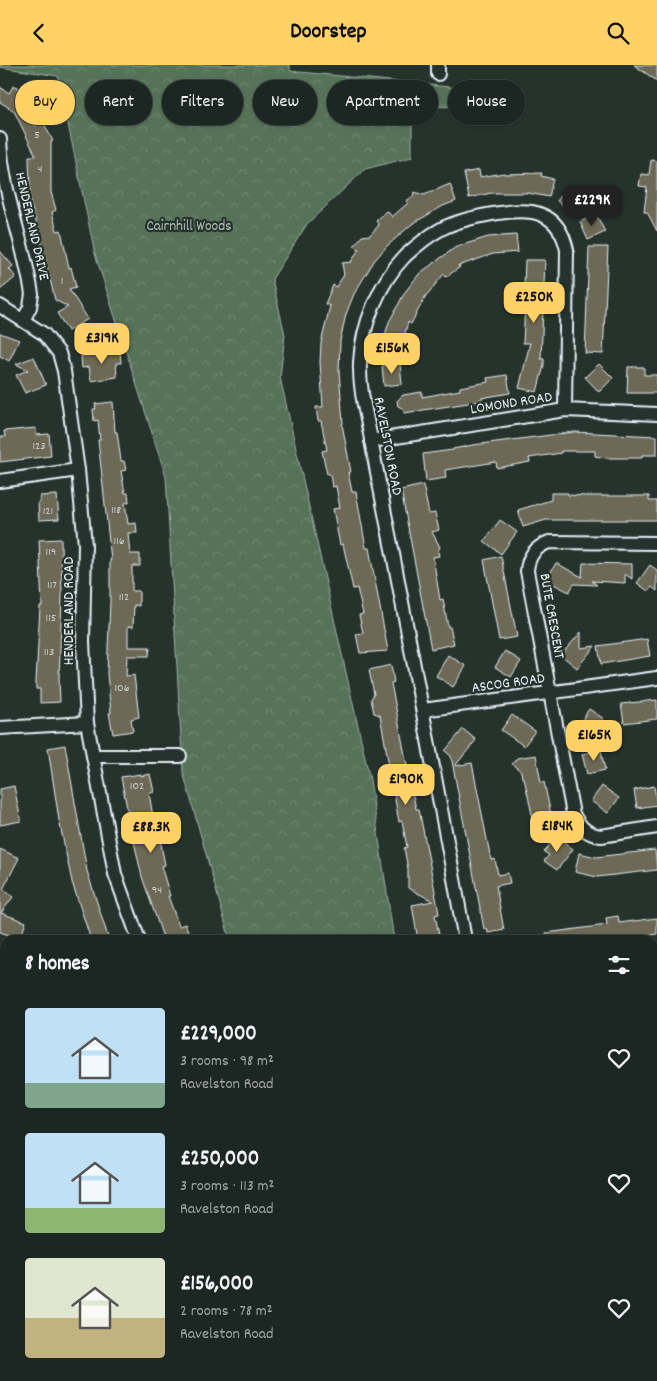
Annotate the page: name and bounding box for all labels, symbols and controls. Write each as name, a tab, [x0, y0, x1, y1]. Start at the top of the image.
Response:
text: Doorstep	[290, 17, 367, 48]
icon: back	[25, 19, 53, 47]
icon: search	[604, 19, 632, 47]
chip: Buy	[15, 80, 75, 125]
chip: Rent	[85, 80, 152, 125]
chip: Filters	[162, 80, 243, 125]
chip: New	[253, 80, 317, 125]
chip: Apartment	[327, 80, 438, 125]
chip: House	[448, 80, 525, 125]
house number: 5	[34, 127, 40, 144]
house number: 4	[38, 161, 43, 178]
street label: HENDERLAND DRIVE	[8, 170, 54, 283]
pin: £229K	[557, 185, 627, 227]
text: £229K	[574, 189, 610, 212]
park label: Cairnhill Woods	[146, 216, 232, 238]
house number: 1	[61, 273, 63, 290]
pin: £250K	[499, 281, 569, 324]
text: £250K	[515, 286, 553, 309]
pin: £319K	[67, 323, 137, 365]
text: £319K	[85, 327, 119, 350]
pin: £156K	[357, 333, 427, 375]
text: £156K	[375, 337, 409, 360]
street label: LOMOND ROAD	[469, 387, 554, 421]
street label: RAVELSTON ROAD	[367, 395, 407, 498]
house number: 123	[32, 438, 46, 455]
house number: 118	[111, 502, 121, 519]
house number: 121	[43, 503, 53, 520]
house number: 116	[113, 533, 125, 550]
house number: 119	[46, 544, 56, 561]
street label: HENDERLAND ROAD	[59, 556, 81, 665]
street label: BUTE CRESCENT	[533, 572, 569, 661]
house number: 117	[47, 577, 57, 594]
house number: 112	[119, 589, 129, 606]
house number: 115	[46, 610, 56, 627]
house number: 113	[44, 644, 54, 661]
street label: ASCOG ROAD	[470, 668, 547, 700]
house number: 106	[114, 680, 130, 697]
pin: £165K	[559, 719, 629, 762]
text: £165K	[577, 724, 611, 747]
pin: £190K	[371, 763, 441, 806]
text: £190K	[389, 768, 423, 791]
house number: 102	[130, 778, 144, 795]
pin: £88.3K	[110, 811, 192, 854]
pin: £184K	[522, 811, 592, 853]
text: £184K	[541, 815, 573, 838]
text: £88.3K	[132, 816, 170, 839]
house number: 94	[152, 882, 162, 899]
text: 8 homes	[25, 950, 90, 980]
icon: filters	[605, 951, 633, 979]
text: £229,000	[180, 1020, 257, 1050]
icon: home	[65, 1028, 125, 1088]
icon: heart	[605, 1044, 633, 1072]
text: 3 rooms · 98 m²	[180, 1050, 274, 1073]
text: Ravelston Road	[180, 1073, 274, 1096]
text: £250,000	[180, 1145, 259, 1175]
icon: home	[65, 1153, 125, 1213]
icon: heart	[605, 1169, 633, 1197]
text: 3 rooms · 113 m²	[180, 1175, 274, 1198]
text: Ravelston Road	[180, 1198, 274, 1221]
text: £156,000	[180, 1270, 253, 1300]
icon: home	[65, 1278, 125, 1338]
icon: heart	[605, 1294, 633, 1322]
text: 2 rooms · 78 m²	[180, 1300, 273, 1323]
text: Ravelston Road	[180, 1323, 274, 1346]

